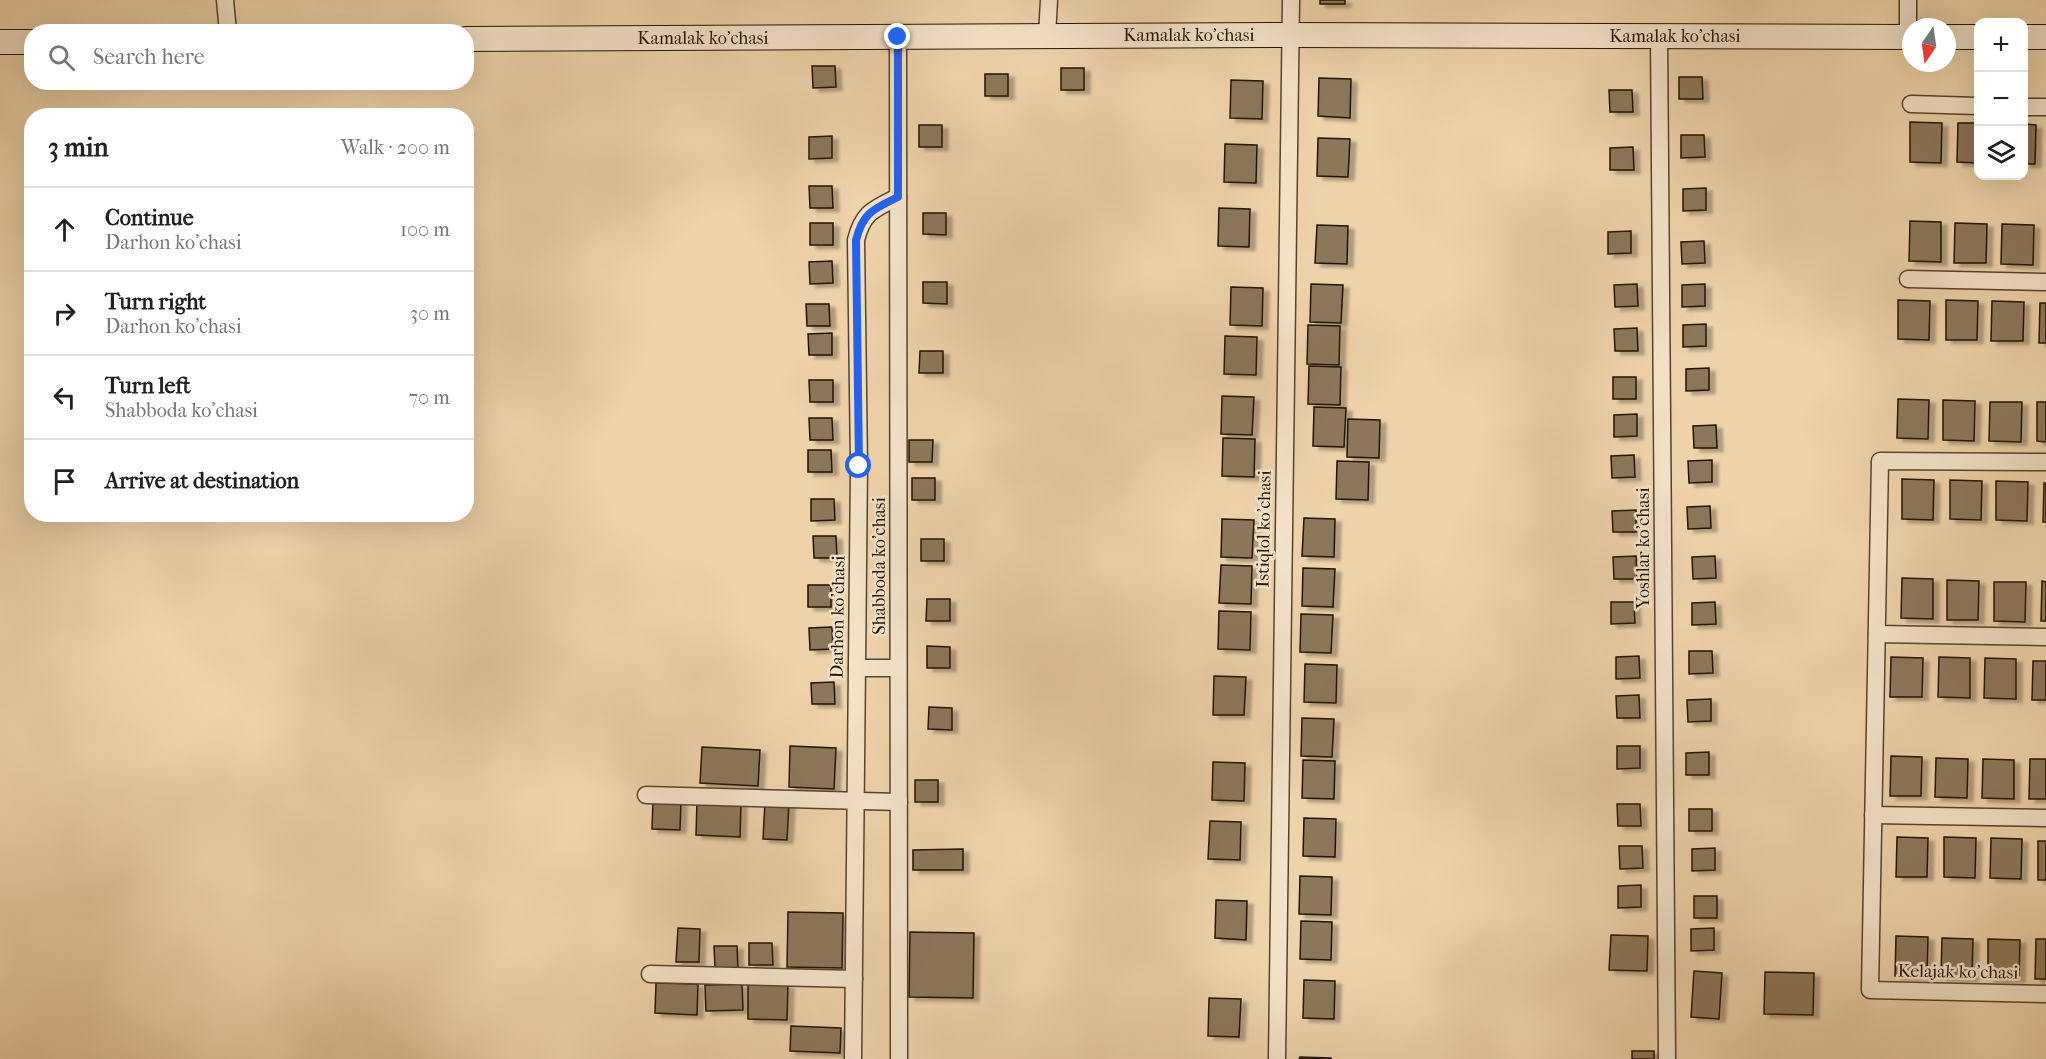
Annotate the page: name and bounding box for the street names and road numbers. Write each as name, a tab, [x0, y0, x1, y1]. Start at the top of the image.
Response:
street label: Kamalak ko'chasi	[1123, 25, 1255, 46]
street label: Kamalak ko'chasi	[1609, 26, 1741, 47]
street label: Kamalak ko'chasi	[637, 28, 769, 49]
street label: Istiqlol ko'chasi	[1252, 470, 1276, 588]
street label: Yoshlar ko'chasi	[1633, 487, 1654, 610]
street label: Shabboda ko'chasi	[869, 497, 890, 635]
street label: Darhon ko'chasi	[826, 555, 850, 679]
street label: Kelajak ko'chasi	[1897, 960, 2019, 984]

